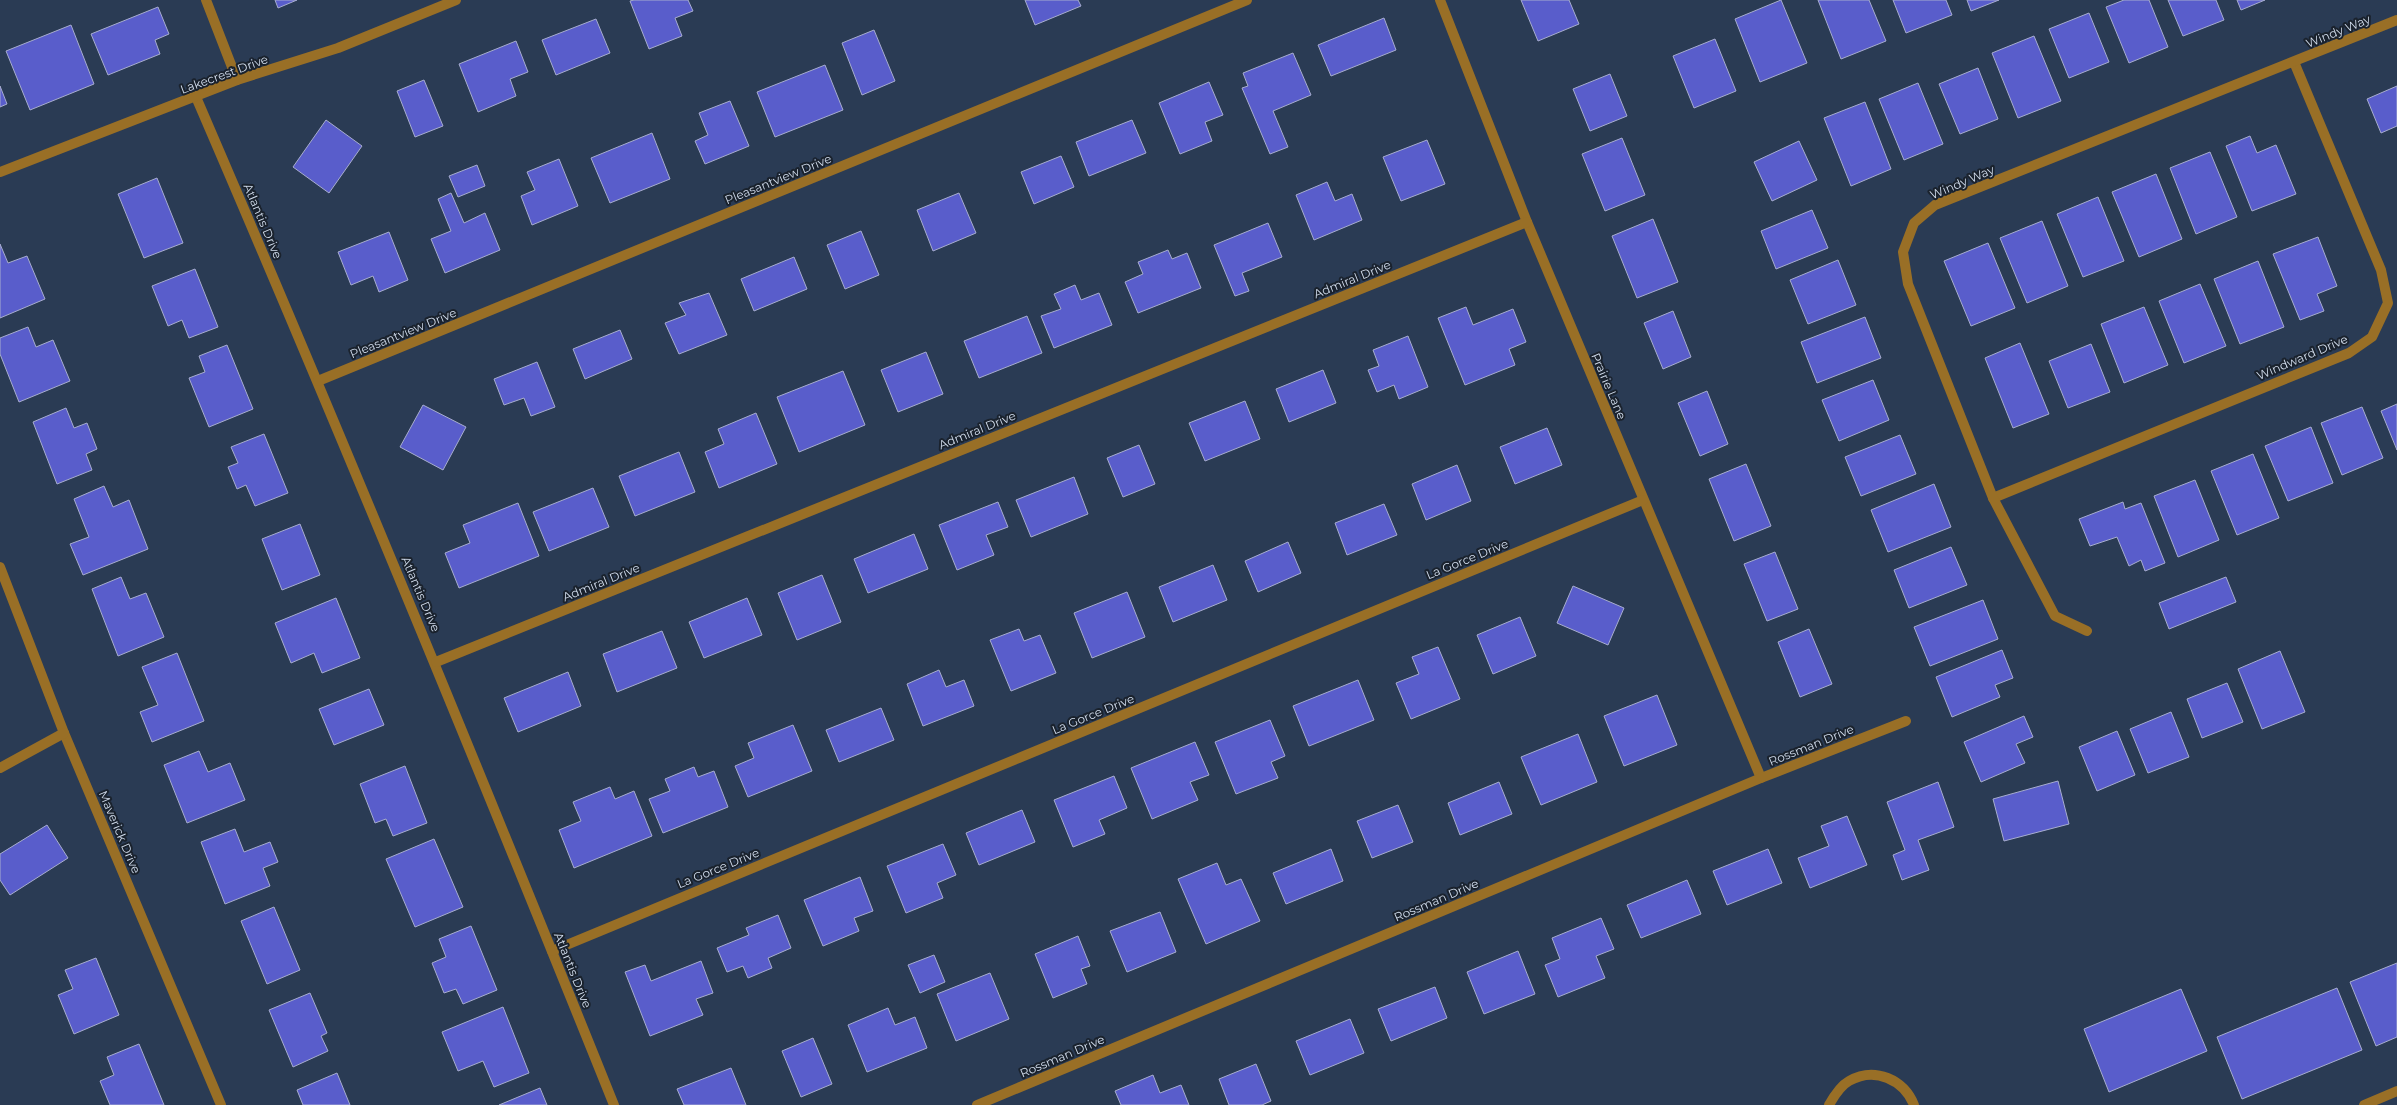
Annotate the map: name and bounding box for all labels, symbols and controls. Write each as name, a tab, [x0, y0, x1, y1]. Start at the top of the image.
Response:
street label: Windy Way	[2304, 11, 2373, 51]
street label: Lakecrest Drive	[178, 51, 270, 97]
street label: Pleasantview Drive	[722, 151, 834, 207]
street label: Windy Way	[1928, 162, 1997, 202]
street label: Atlantis Drive	[240, 181, 286, 261]
street label: Admiral Drive	[1311, 257, 1393, 301]
street label: Pleasantview Drive	[347, 305, 459, 361]
street label: Windward Drive	[2254, 331, 2350, 383]
street label: Prairie Lane	[1588, 350, 1630, 422]
street label: Admiral Drive	[936, 408, 1018, 452]
street label: La Gorce Drive	[1424, 536, 1510, 582]
street label: Atlantis Drive	[398, 554, 444, 634]
street label: Admiral Drive	[560, 560, 642, 604]
street label: La Gorce Drive	[1050, 691, 1136, 737]
street label: Rossman Drive	[1766, 721, 1856, 769]
street label: Maverick Drive	[96, 788, 144, 876]
street label: La Gorce Drive	[675, 845, 761, 891]
street label: Rossman Drive	[1391, 875, 1481, 925]
street label: Atlantis Drive	[551, 930, 595, 1010]
street label: Rossman Drive	[1017, 1031, 1107, 1081]

